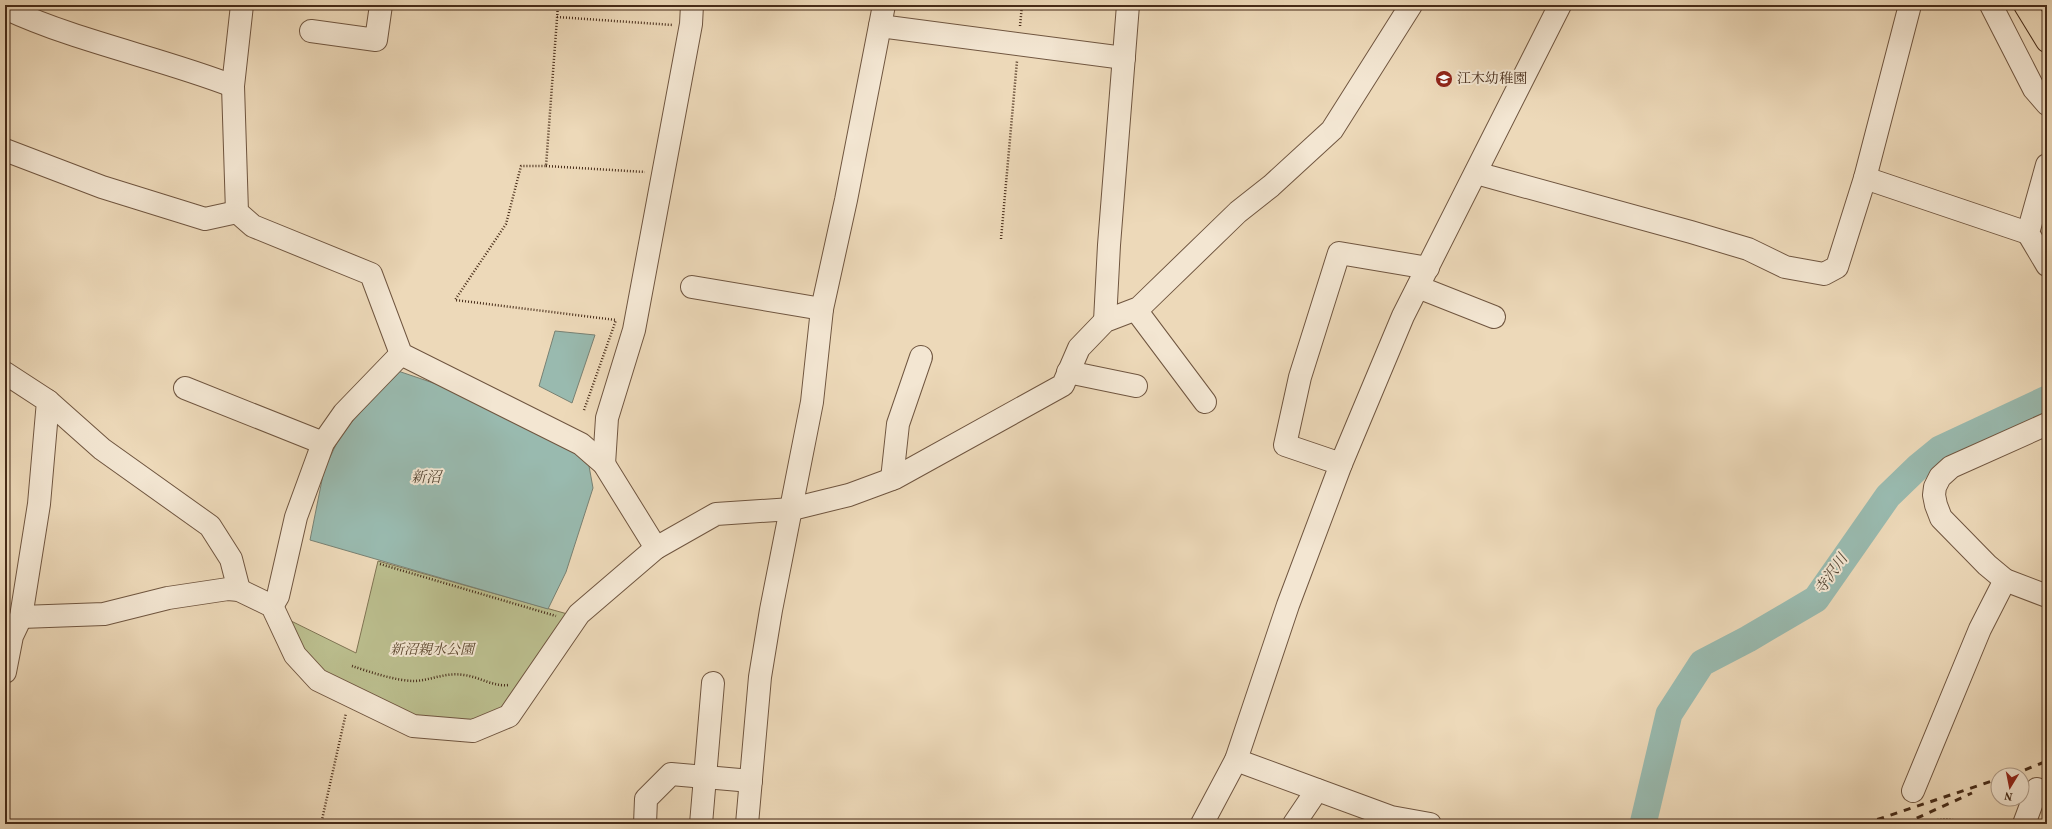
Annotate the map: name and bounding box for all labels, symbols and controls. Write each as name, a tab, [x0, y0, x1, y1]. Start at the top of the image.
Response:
school or university icon: 江木幼稚園	[1434, 69, 1454, 89]
place label: 江木幼稚園	[1457, 70, 1527, 89]
water label: 新沼	[411, 468, 444, 489]
water label: 寺沢川	[1810, 549, 1855, 599]
park label: 新沼親水公園	[390, 641, 476, 660]
north arrow	[1990, 767, 2030, 807]
text: N	[2003, 787, 2014, 803]

